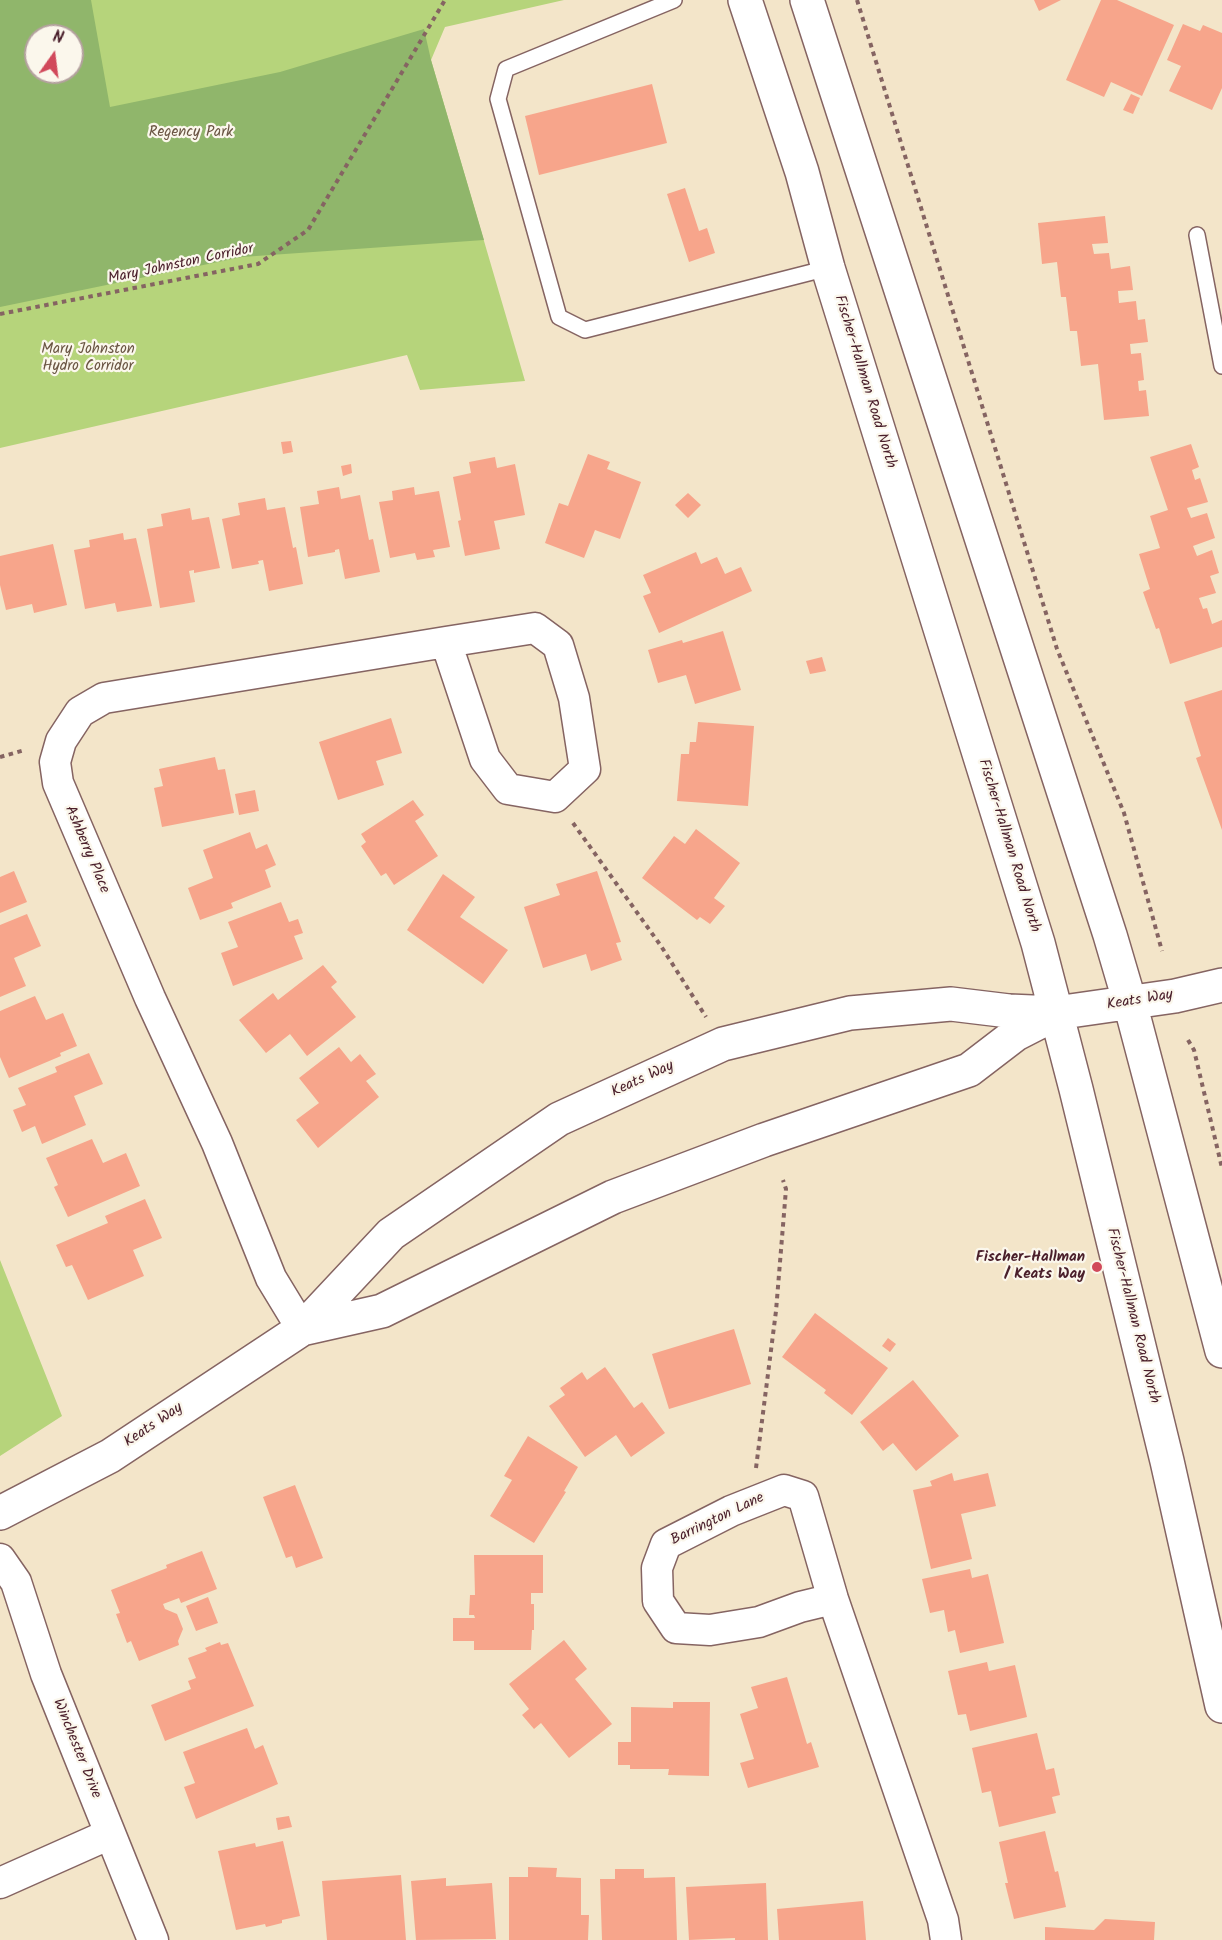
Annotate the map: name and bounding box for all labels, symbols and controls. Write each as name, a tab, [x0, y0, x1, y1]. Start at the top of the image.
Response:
north arrow	[24, 24, 84, 84]
text: N	[50, 25, 66, 51]
park label: Regency Park	[149, 124, 233, 142]
street label: Mary Johnston Corridor	[107, 241, 255, 289]
street label: Fischer-Hallman Road North	[829, 293, 899, 471]
park label: Mary Johnston Hydro Corridor	[41, 341, 135, 376]
street label: Fischer-Hallman Road North	[973, 757, 1043, 935]
street label: Ashberry Place	[59, 803, 113, 897]
street label: Keats Way	[1106, 987, 1174, 1015]
street label: Keats Way	[609, 1058, 677, 1102]
street label: Fischer-Hallman Road North	[1101, 1226, 1163, 1406]
place label: Fischer-Hallman / Keats Way	[976, 1249, 1085, 1284]
marker: Fischer-Hallman / Keats Way	[1090, 1260, 1104, 1274]
street label: Keats Way	[121, 1400, 187, 1452]
street label: Barrington Lane	[668, 1490, 768, 1550]
street label: Winchester Drive	[48, 1696, 104, 1802]

